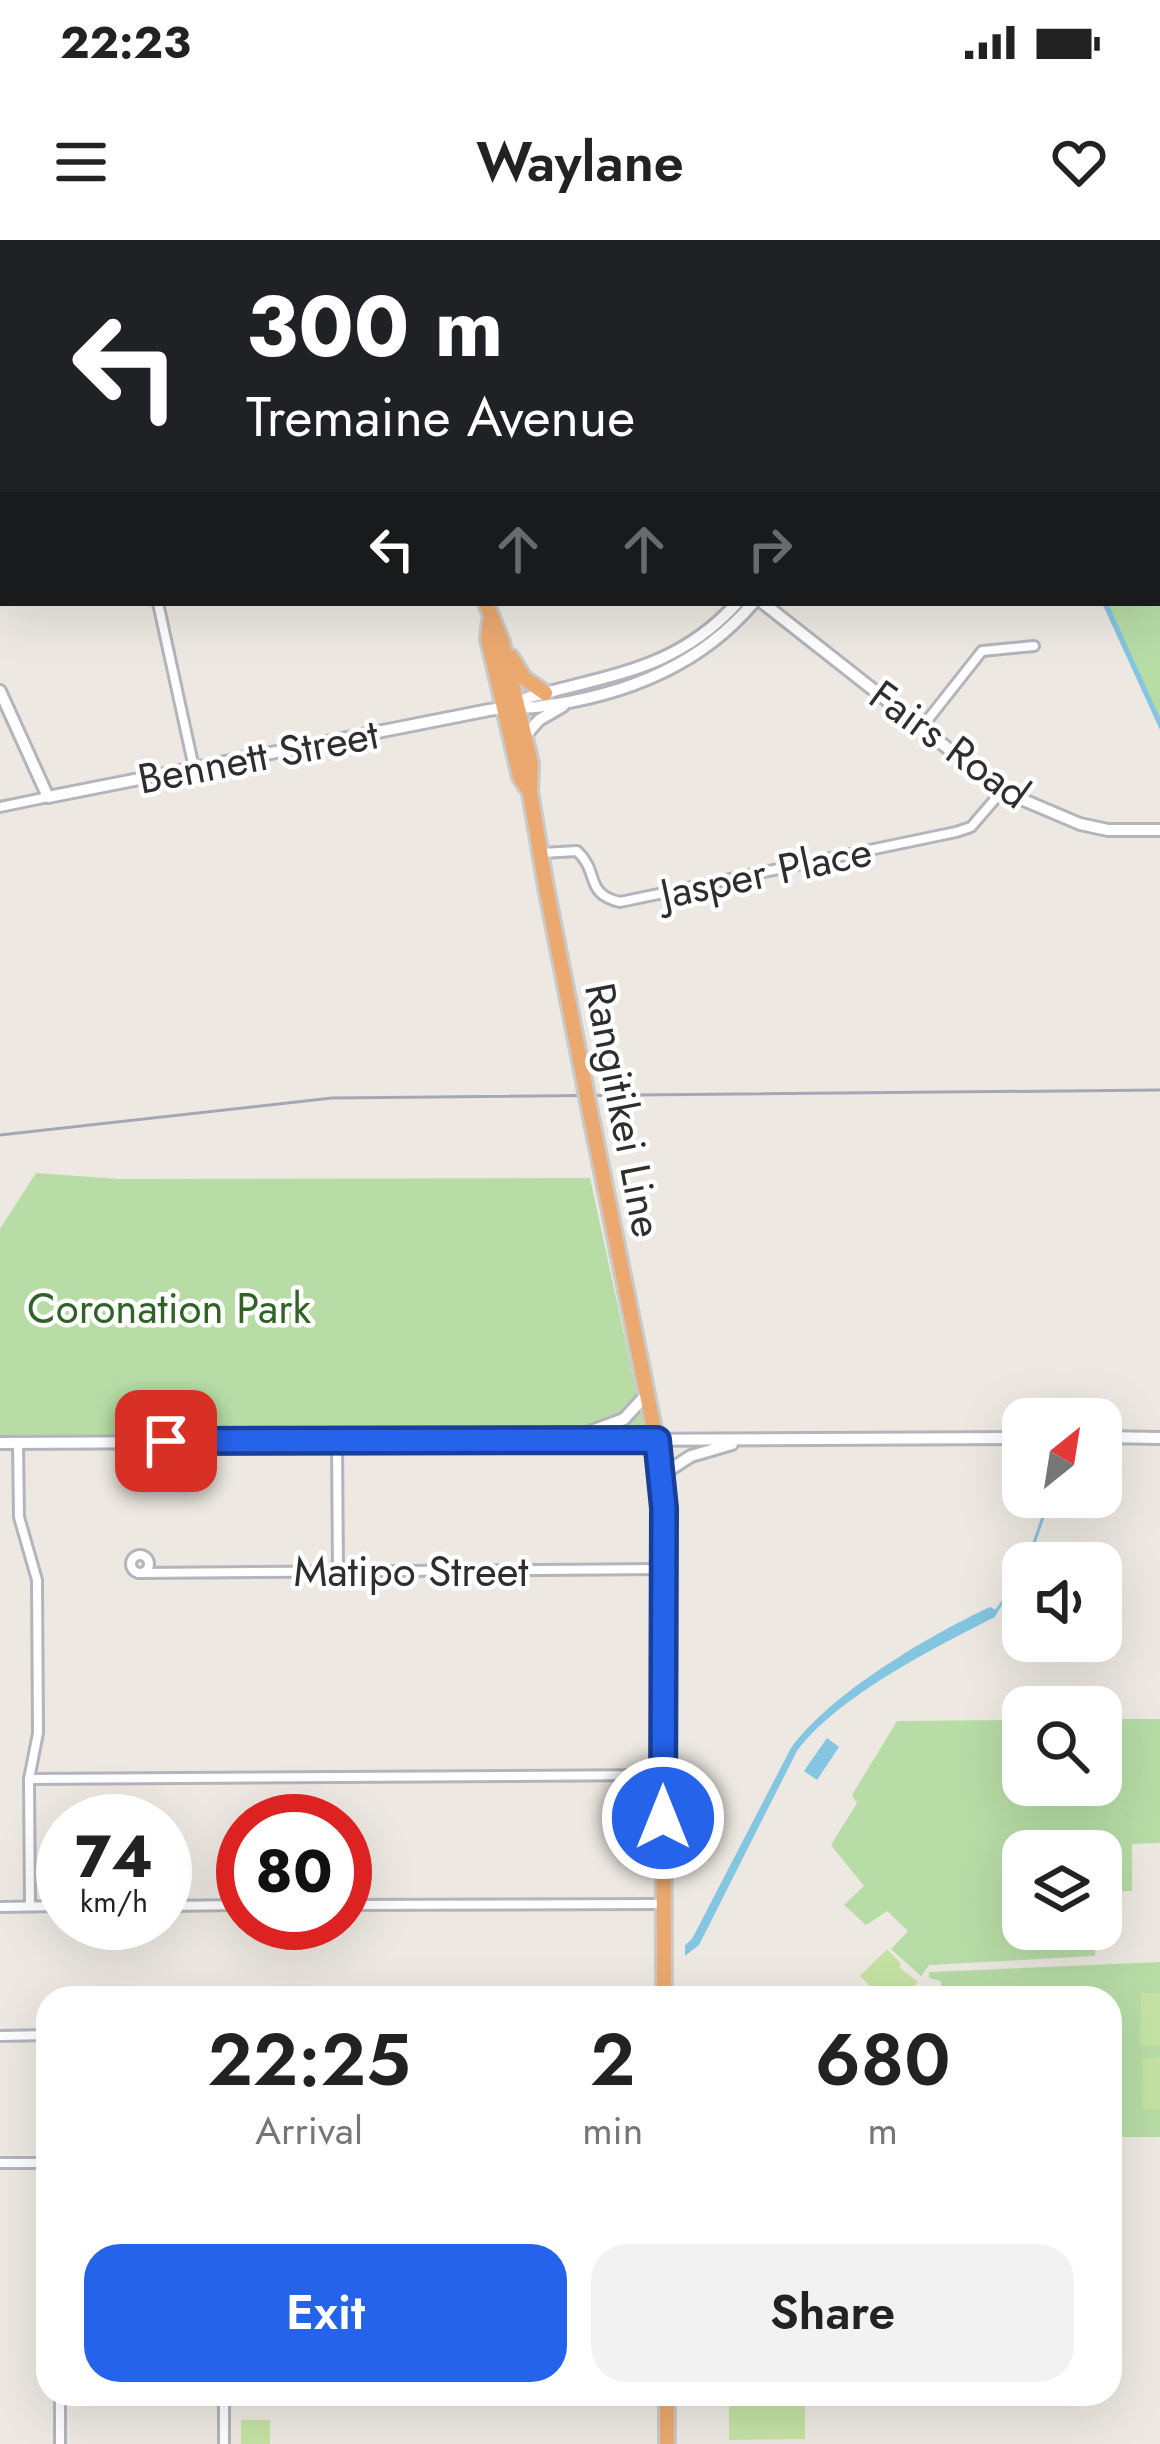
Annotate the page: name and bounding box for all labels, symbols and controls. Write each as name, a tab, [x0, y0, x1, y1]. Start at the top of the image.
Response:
text: 22:23	[60, 10, 191, 75]
text: Waylane	[476, 123, 684, 201]
icon: menu	[48, 129, 114, 195]
icon: heart	[1046, 129, 1112, 195]
text: 300 m	[246, 266, 503, 388]
icon: left	[48, 288, 204, 444]
text: Tremaine Avenue	[246, 378, 635, 456]
icon: left	[359, 516, 425, 582]
icon: ahead	[485, 516, 551, 582]
icon: ahead	[611, 516, 677, 582]
icon: right	[737, 516, 803, 582]
street label: Fairs Road	[857, 665, 1043, 824]
street label: Bennett Street	[133, 703, 384, 810]
street label: Jasper Place	[650, 820, 877, 926]
street label: Rangitikei Line	[569, 978, 678, 1243]
park label: Coronation Park	[27, 1278, 312, 1339]
pin	[115, 1390, 217, 1492]
north arrow	[1002, 1398, 1122, 1518]
map controls	[1002, 1398, 1122, 1950]
icon: arrive	[133, 1408, 199, 1474]
street label: Matipo Street	[294, 1541, 528, 1602]
button: sound	[1002, 1542, 1122, 1662]
button: search	[1002, 1686, 1122, 1806]
position arrow	[600, 1755, 726, 1881]
speed limit sign: 80	[216, 1794, 372, 1950]
text: 74	[75, 1813, 153, 1900]
button: layers	[1002, 1830, 1122, 1950]
text: km/h	[80, 1880, 148, 1923]
text: 22:25	[208, 2008, 411, 2112]
text: 2	[590, 2008, 635, 2112]
text: 680	[815, 2008, 950, 2112]
text: Arrival	[255, 2102, 363, 2159]
text: min	[582, 2102, 643, 2159]
text: m	[867, 2102, 898, 2159]
button: Exit	[84, 2244, 567, 2382]
button: Share	[591, 2244, 1074, 2382]

